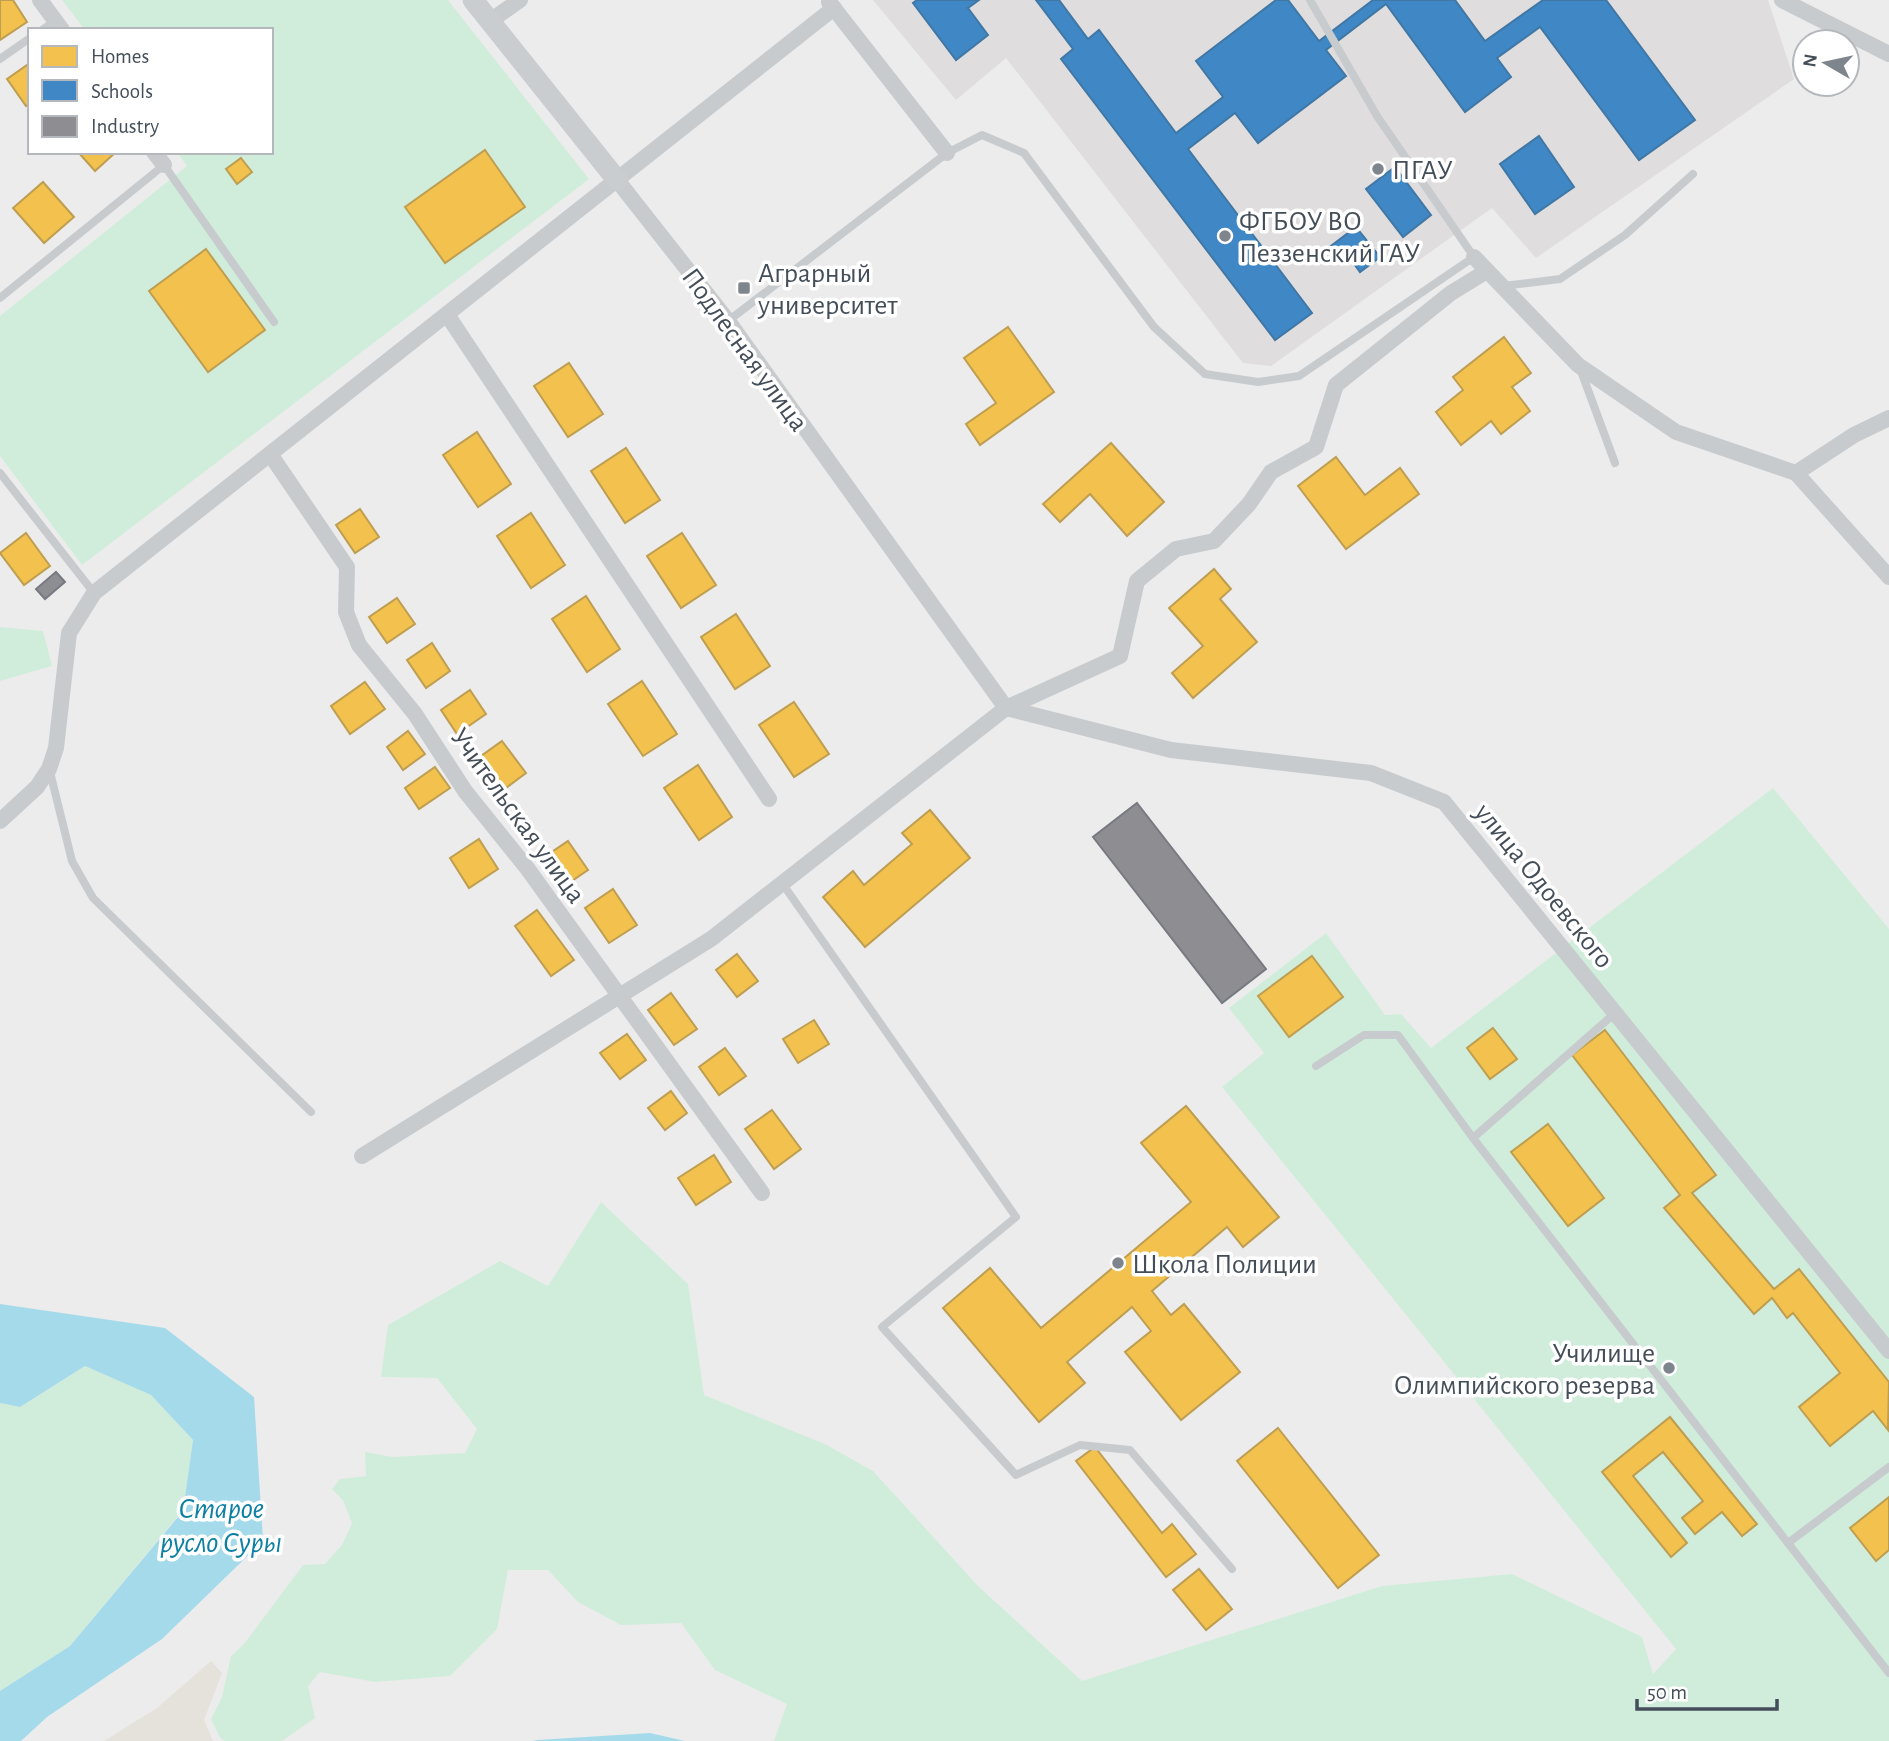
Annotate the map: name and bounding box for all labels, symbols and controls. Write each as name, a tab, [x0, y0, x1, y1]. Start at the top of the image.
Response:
legend	[28, 28, 273, 154]
north arrow	[1791, 28, 1861, 98]
text: Homes	[91, 46, 149, 67]
text: N	[1800, 53, 1821, 69]
text: Schools	[91, 81, 153, 102]
text: Industry	[91, 116, 159, 137]
place label: ПГАУ	[1392, 157, 1453, 185]
marker: ПГАУ	[1370, 161, 1386, 177]
place label: ФГБОУ ВО Пеззенский ГАУ	[1239, 208, 1420, 268]
marker: ФГБОУ ВО Пеззенский ГАУ	[1217, 228, 1233, 244]
place label: Аграрный университет	[757, 260, 898, 320]
street label: Подлесная улица	[676, 263, 813, 437]
marker: Аграрный университет	[736, 280, 752, 296]
street label: Учительская улица	[445, 723, 590, 909]
street label: улица Одоевского	[1468, 798, 1618, 974]
place label: Школа Полиции	[1132, 1251, 1317, 1279]
marker: Школа Полиции	[1110, 1255, 1126, 1271]
place label: Училище Олимпийского резерва	[1394, 1340, 1655, 1400]
marker: Училище Олимпийского резерва	[1661, 1360, 1677, 1376]
water label: Старое русло Суры	[160, 1494, 282, 1558]
scale bar	[1637, 1668, 1777, 1712]
text: 50 m	[1647, 1682, 1687, 1703]

